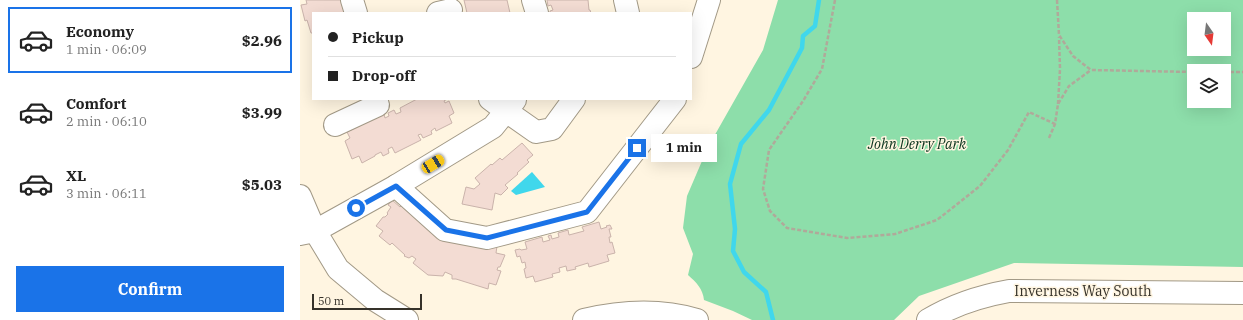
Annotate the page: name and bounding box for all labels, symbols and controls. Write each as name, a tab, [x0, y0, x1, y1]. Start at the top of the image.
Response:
north arrow	[1187, 12, 1231, 56]
map controls	[1187, 12, 1231, 108]
icon: car	[18, 22, 54, 58]
text: Economy	[66, 22, 134, 41]
text: Pickup	[352, 28, 404, 47]
text: $2.96	[242, 31, 282, 50]
text: 1 min · 06:09	[66, 41, 147, 58]
button: layers	[1187, 64, 1231, 108]
text: Drop-off	[352, 66, 416, 85]
icon: car	[18, 94, 54, 130]
text: Comfort	[66, 94, 126, 113]
text: $3.99	[242, 103, 282, 122]
text: 2 min · 06:10	[66, 113, 147, 130]
callout: 1 min	[651, 134, 717, 162]
park label: John Derry Park	[867, 135, 967, 153]
route end	[628, 139, 646, 157]
text: 1 min	[666, 139, 702, 156]
car	[420, 153, 446, 175]
icon: car	[18, 166, 54, 202]
text: XL	[66, 166, 86, 185]
text: $5.03	[242, 175, 282, 194]
text: 3 min · 06:11	[66, 185, 147, 202]
route start	[347, 199, 365, 217]
button: Confirm	[16, 266, 284, 312]
street label: Inverness Way South	[1014, 282, 1152, 300]
scale bar	[312, 292, 422, 311]
text: 50 m	[318, 294, 344, 308]

